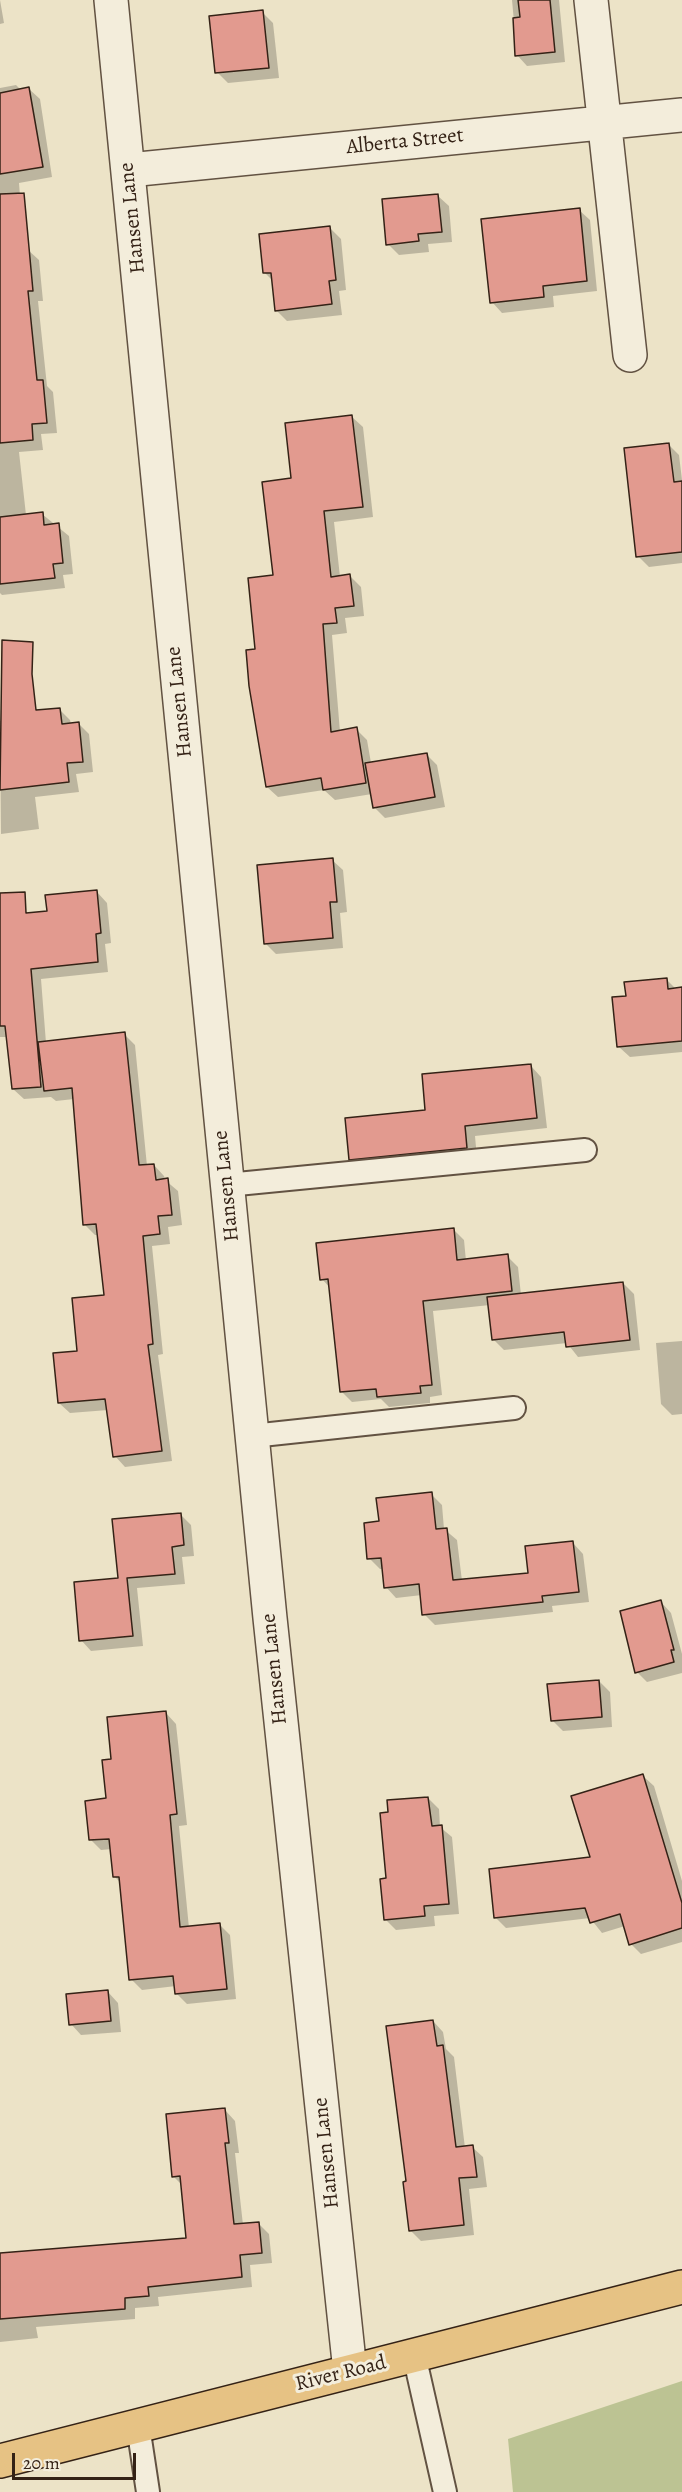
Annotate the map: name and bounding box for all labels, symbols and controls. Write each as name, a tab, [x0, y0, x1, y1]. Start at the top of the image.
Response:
street label: Alberta Street	[345, 123, 465, 161]
street label: Hansen Lane	[115, 161, 151, 275]
street label: Hansen Lane	[162, 645, 198, 759]
street label: Hansen Lane	[209, 1129, 245, 1243]
street label: Hansen Lane	[257, 1612, 293, 1726]
street label: Hansen Lane	[309, 2096, 345, 2210]
street label: River Road	[293, 2351, 389, 2397]
scale bar	[15, 2441, 140, 2479]
text: 20 m	[23, 2451, 60, 2475]

